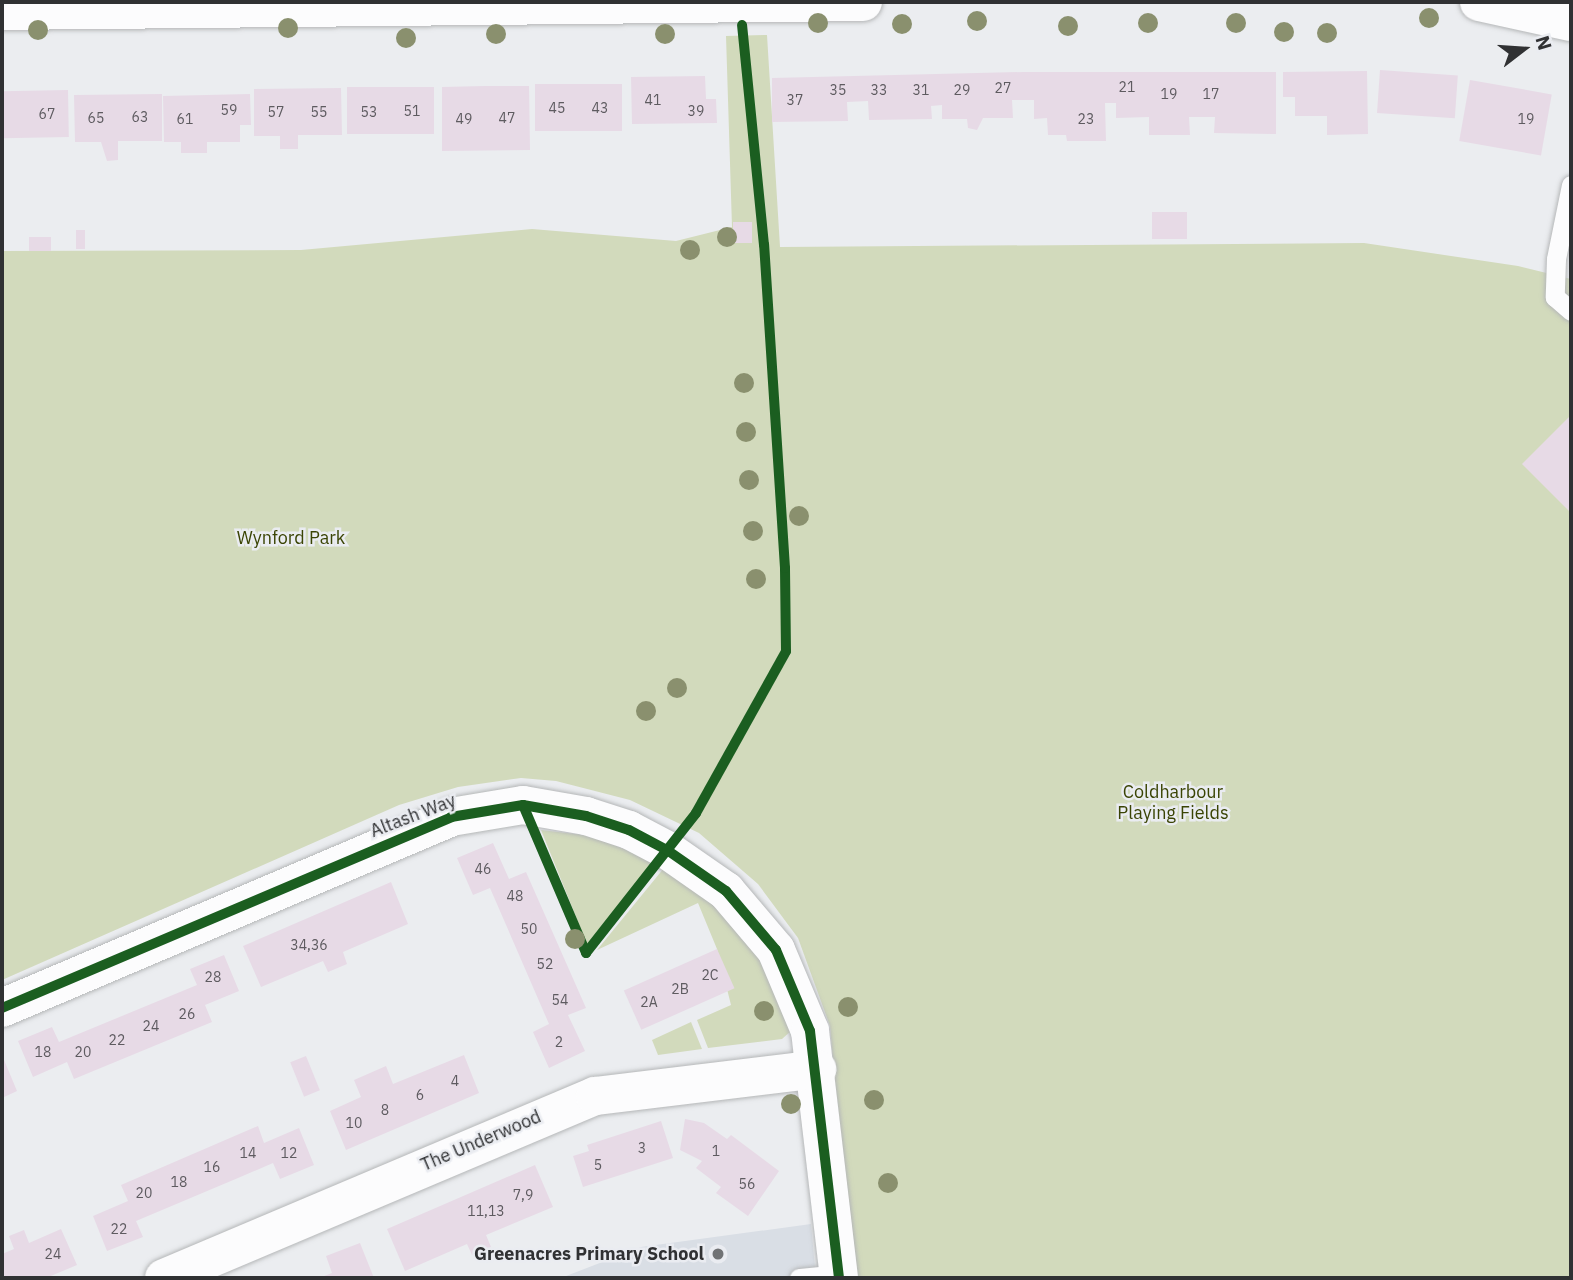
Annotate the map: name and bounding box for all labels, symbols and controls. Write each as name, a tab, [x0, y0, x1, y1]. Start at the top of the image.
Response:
north arrow	[1489, 14, 1559, 84]
text: N	[1531, 33, 1558, 53]
house number: 21	[1119, 79, 1135, 95]
house number: 27	[995, 80, 1011, 96]
house number: 35	[830, 82, 846, 98]
house number: 33	[871, 82, 887, 98]
house number: 31	[913, 82, 929, 98]
house number: 29	[954, 82, 970, 98]
house number: 19	[1161, 86, 1177, 102]
house number: 17	[1203, 86, 1219, 102]
house number: 41	[645, 92, 661, 108]
house number: 37	[787, 92, 803, 108]
house number: 45	[549, 100, 565, 116]
house number: 43	[592, 100, 608, 116]
house number: 59	[221, 102, 237, 118]
house number: 51	[404, 103, 420, 119]
house number: 39	[688, 103, 704, 119]
house number: 57	[268, 104, 284, 120]
house number: 55	[311, 104, 327, 120]
house number: 53	[361, 104, 377, 120]
house number: 67	[39, 106, 55, 122]
house number: 63	[132, 109, 148, 125]
house number: 65	[88, 110, 104, 126]
house number: 47	[499, 110, 515, 126]
house number: 61	[177, 111, 193, 127]
house number: 49	[456, 111, 472, 127]
house number: 23	[1078, 111, 1094, 127]
house number: 19	[1518, 111, 1534, 127]
park label: Wynford Park	[237, 527, 345, 549]
park label: Coldharbour Playing Fields	[1117, 782, 1229, 824]
street label: Altash Way	[367, 790, 459, 842]
house number: 46	[475, 861, 491, 877]
house number: 48	[507, 888, 523, 904]
house number: 50	[521, 921, 537, 937]
house number: 34,36	[290, 937, 328, 953]
house number: 52	[537, 956, 553, 972]
house number: 2C	[701, 967, 719, 983]
house number: 28	[205, 969, 221, 985]
house number: 2B	[671, 981, 689, 997]
house number: 54	[552, 992, 568, 1008]
house number: 2A	[640, 994, 658, 1010]
house number: 26	[179, 1006, 195, 1022]
house number: 24	[143, 1018, 159, 1034]
house number: 22	[109, 1032, 125, 1048]
house number: 2	[555, 1034, 563, 1050]
house number: 18	[35, 1044, 51, 1060]
house number: 20	[75, 1044, 91, 1060]
house number: 4	[451, 1073, 459, 1089]
house number: 6	[416, 1087, 424, 1103]
house number: 8	[381, 1102, 389, 1118]
street label: The Underwood	[418, 1106, 544, 1176]
house number: 10	[346, 1115, 362, 1131]
house number: 3	[638, 1140, 646, 1156]
house number: 1	[712, 1143, 720, 1159]
house number: 14	[240, 1145, 256, 1161]
house number: 12	[281, 1145, 297, 1161]
house number: 5	[594, 1157, 602, 1173]
house number: 16	[204, 1159, 220, 1175]
house number: 18	[171, 1174, 187, 1190]
house number: 56	[739, 1176, 755, 1192]
house number: 20	[136, 1185, 152, 1201]
house number: 7,9	[513, 1187, 533, 1203]
house number: 11,13	[467, 1203, 505, 1219]
house number: 22	[111, 1221, 127, 1237]
place label: Greenacres Primary School	[474, 1243, 704, 1265]
house number: 24	[45, 1246, 61, 1262]
marker: Greenacres Primary School	[710, 1246, 726, 1262]

